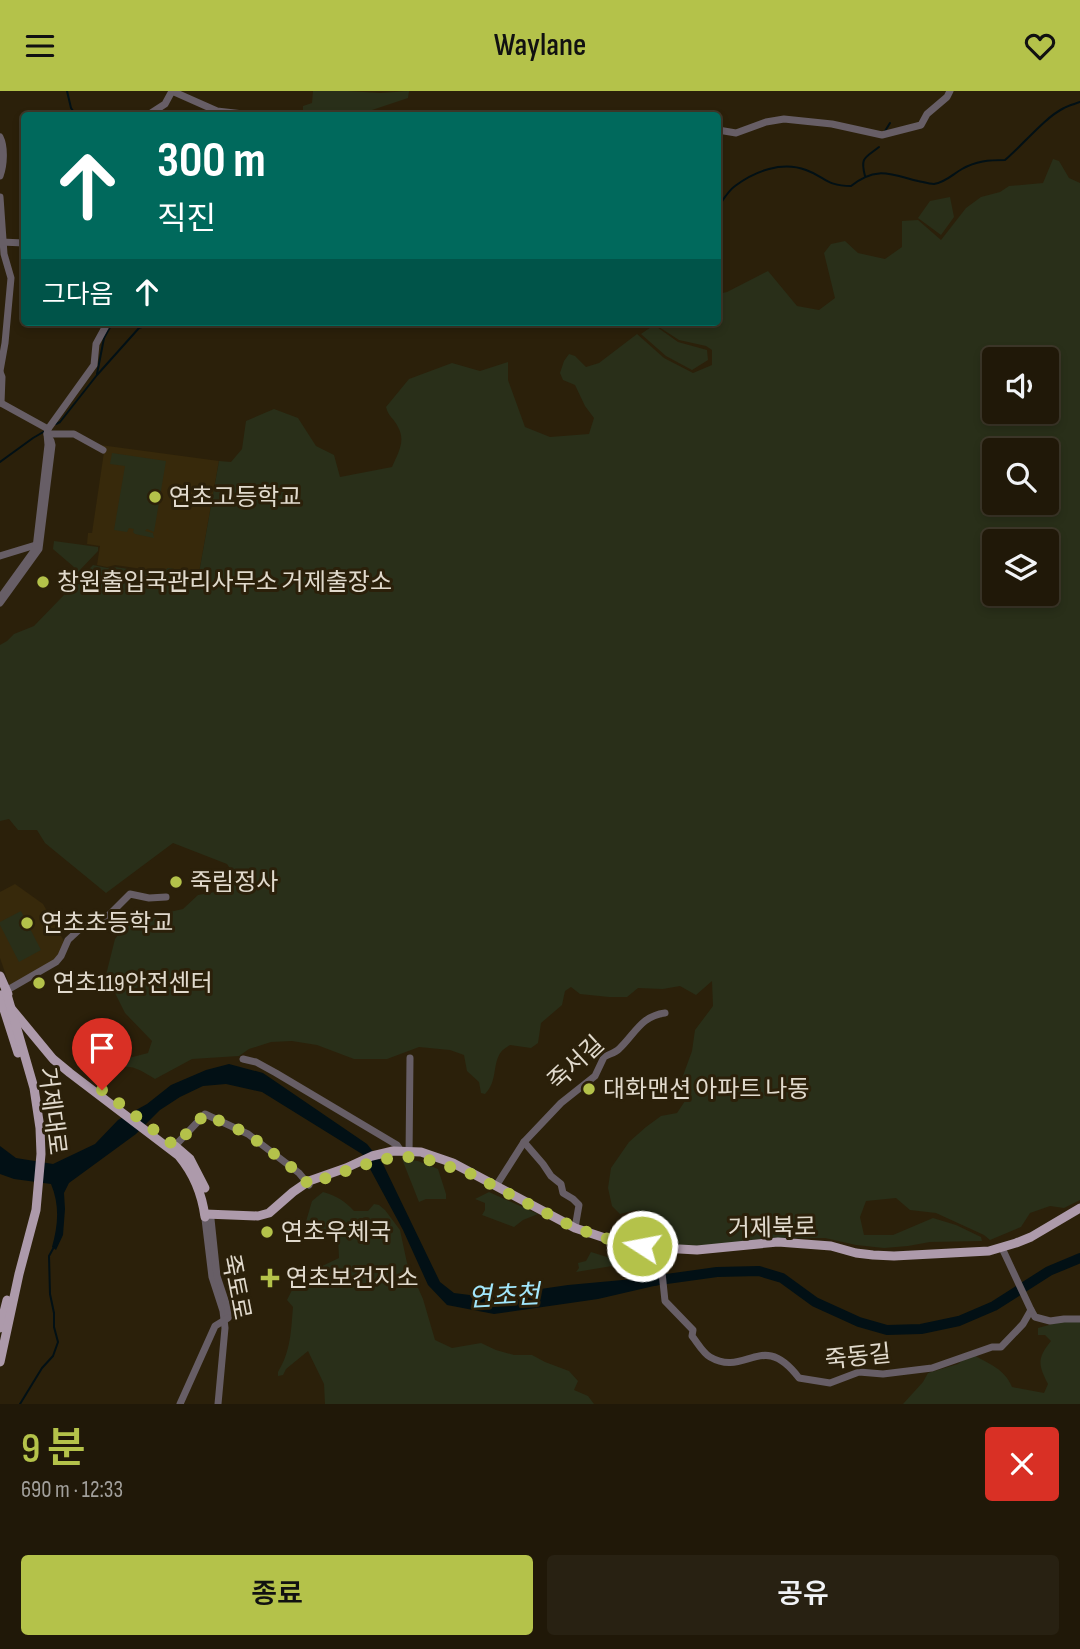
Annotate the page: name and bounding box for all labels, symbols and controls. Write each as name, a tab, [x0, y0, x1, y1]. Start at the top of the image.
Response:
text: Waylane	[494, 26, 586, 65]
icon: menu	[21, 27, 59, 65]
icon: heart	[1021, 27, 1059, 65]
text: 300 m	[157, 132, 266, 191]
icon: ahead	[42, 140, 133, 231]
text: 직진	[157, 200, 216, 239]
icon: ahead	[128, 273, 166, 311]
text: 그다음	[42, 280, 114, 311]
map controls	[982, 347, 1059, 606]
button: sound	[982, 347, 1059, 424]
button: search	[982, 438, 1059, 515]
place label: 연초고등학교	[169, 483, 301, 512]
marker: 연초고등학교	[147, 489, 163, 505]
button: layers	[982, 529, 1059, 606]
place label: 창원출입국관리사무소 거제출장소	[57, 568, 392, 597]
marker: 창원출입국관리사무소 거제출장소	[35, 574, 51, 590]
place label: 죽림정사	[190, 868, 278, 897]
marker: 죽림정사	[168, 874, 184, 890]
place label: 연초초등학교	[41, 909, 173, 938]
marker: 연초초등학교	[19, 915, 35, 931]
place label: 연초119안전센터	[53, 969, 213, 998]
marker: 연초119안전센터	[31, 975, 47, 991]
pin	[72, 1018, 132, 1090]
icon: arrive	[83, 1029, 121, 1067]
street label: 죽서길	[542, 1030, 610, 1096]
street label: 거제대로	[32, 1065, 72, 1157]
place label: 대화맨션 아파트 나동	[603, 1075, 809, 1104]
marker: 대화맨션 아파트 나동	[581, 1081, 597, 1097]
position arrow	[605, 1209, 679, 1283]
street label: 거제북로	[728, 1213, 816, 1243]
place label: 연초우체국	[281, 1218, 391, 1247]
marker: 연초우체국	[259, 1224, 275, 1240]
street label: 죽토로	[215, 1252, 257, 1322]
place label: 연초보건지소	[286, 1264, 418, 1293]
marker: 연초보건지소	[260, 1268, 280, 1288]
water label: 연초천	[467, 1279, 544, 1314]
street label: 죽동길	[824, 1339, 892, 1375]
text: 9 분	[21, 1424, 86, 1475]
button: close	[985, 1427, 1059, 1501]
text: 690 m · 12:33	[21, 1476, 123, 1504]
button: 종료	[21, 1555, 533, 1635]
button: 공유	[547, 1555, 1059, 1635]

